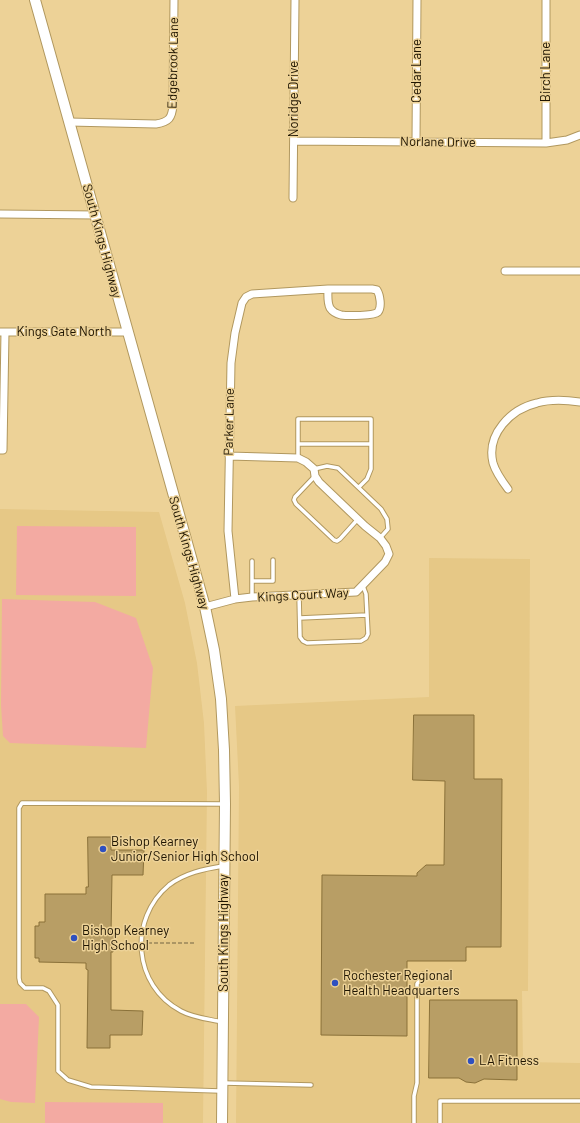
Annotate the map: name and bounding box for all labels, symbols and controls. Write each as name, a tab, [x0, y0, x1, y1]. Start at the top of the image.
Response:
street label: Edgebrook Lane	[164, 17, 182, 109]
street label: Cedar Lane	[409, 39, 425, 103]
street label: Birch Lane	[538, 42, 554, 102]
street label: Noridge Drive	[286, 61, 302, 137]
street label: Norlane Drive	[400, 134, 476, 150]
street label: South Kings Highway	[79, 182, 125, 300]
street label: Kings Gate North	[16, 324, 112, 340]
street label: Parker Lane	[221, 388, 237, 456]
street label: South Kings Highway	[165, 494, 213, 612]
street label: Kings Court Way	[257, 585, 349, 605]
place label: Bishop Kearney Junior/Senior High School	[111, 834, 259, 865]
marker: Bishop Kearney Junior/Senior High School	[98, 844, 108, 854]
street label: South Kings Highway	[216, 874, 232, 992]
place label: Bishop Kearney High School	[82, 923, 169, 954]
marker: Bishop Kearney High School	[69, 933, 79, 943]
place label: Rochester Regional Health Headquarters	[343, 968, 460, 999]
marker: Rochester Regional Health Headquarters	[330, 978, 340, 988]
place label: LA Fitness	[479, 1053, 539, 1069]
marker: LA Fitness	[466, 1056, 476, 1066]

